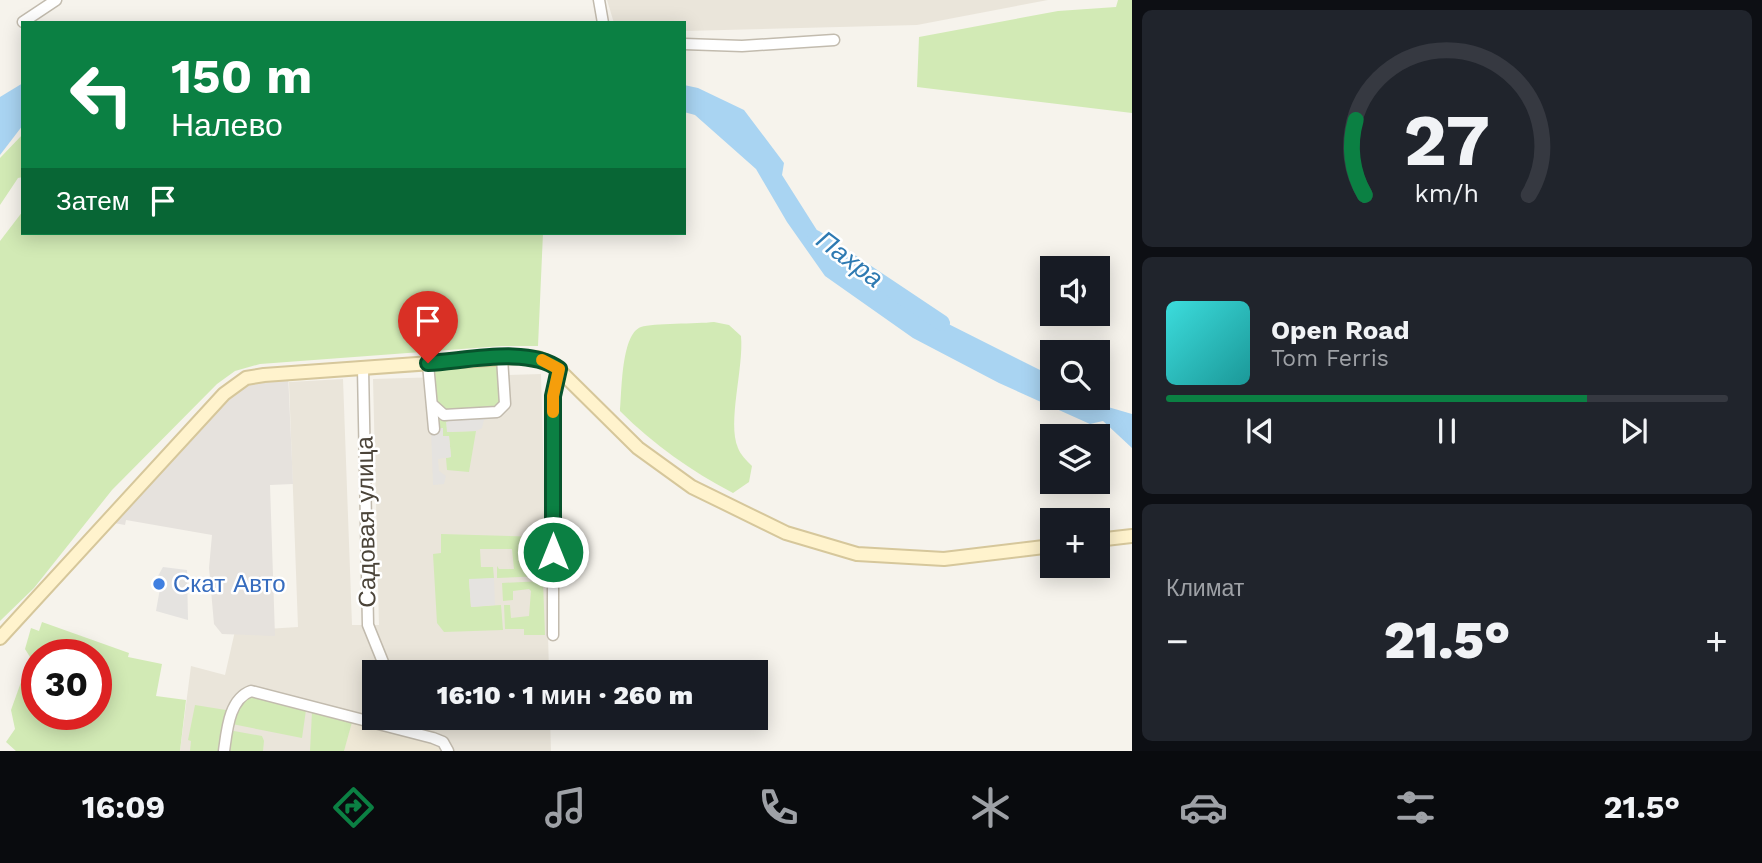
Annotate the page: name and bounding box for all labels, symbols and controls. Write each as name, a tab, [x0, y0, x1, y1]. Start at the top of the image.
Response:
text: 150 m	[171, 47, 312, 105]
icon: left	[56, 49, 147, 140]
text: 27	[1404, 97, 1490, 183]
text: Налево	[171, 106, 283, 144]
text: km/h	[1415, 178, 1479, 207]
icon: arrive	[144, 182, 182, 220]
text: Затем	[56, 186, 130, 216]
water label: Пахра	[811, 224, 889, 294]
map controls	[1040, 256, 1110, 578]
button: sound	[1040, 256, 1110, 326]
pin	[398, 291, 458, 363]
icon: arrive	[409, 302, 447, 340]
text: Open Road	[1271, 315, 1409, 345]
button: search	[1040, 340, 1110, 410]
text: Tom Ferris	[1271, 345, 1389, 372]
icon: previous	[1241, 412, 1279, 450]
icon: pause	[1428, 412, 1466, 450]
icon: next	[1615, 412, 1653, 450]
button: layers	[1040, 424, 1110, 494]
street label: Садовая улица	[350, 435, 381, 608]
button: +	[1040, 508, 1110, 578]
position arrow	[516, 515, 590, 589]
place label: Скат Авто	[173, 570, 286, 598]
text: Климат	[1166, 575, 1244, 602]
marker: Скат Авто	[151, 576, 167, 592]
text: 21.5°	[1384, 610, 1510, 671]
text: −	[1166, 619, 1189, 663]
text: +	[1705, 619, 1728, 663]
speed limit sign: 30	[21, 639, 112, 730]
text: 16:10 · 1 мин · 260 m	[437, 680, 693, 710]
icon: directions	[329, 783, 378, 832]
icon: music	[541, 783, 590, 832]
icon: phone	[754, 783, 803, 832]
icon: climate	[966, 783, 1015, 832]
icon: car	[1179, 783, 1228, 832]
icon: filters	[1391, 783, 1440, 832]
text: 16:09	[82, 788, 165, 826]
text: 21.5°	[1604, 788, 1680, 826]

